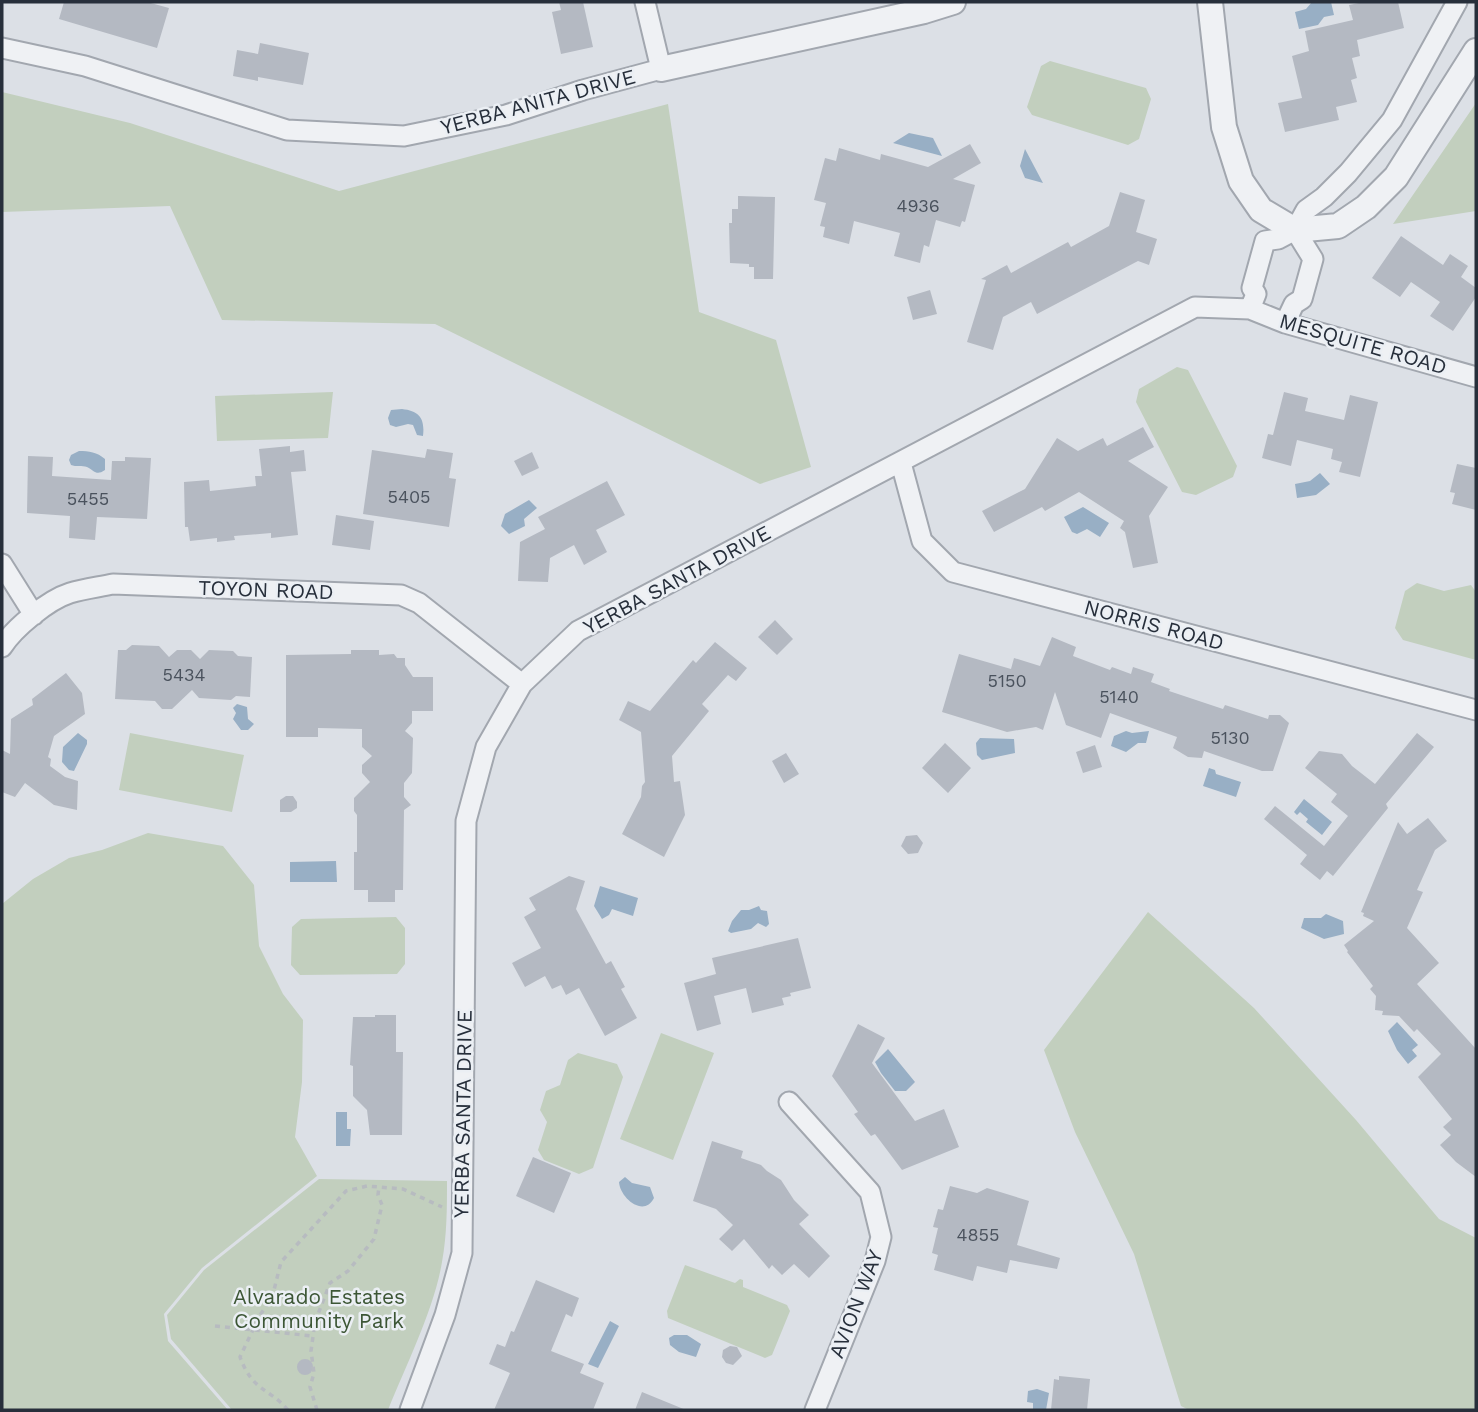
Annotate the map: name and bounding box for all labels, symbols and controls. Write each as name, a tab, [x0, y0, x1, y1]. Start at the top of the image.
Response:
street label: YERBA ANITA DRIVE	[438, 63, 638, 140]
house number: 4936	[896, 195, 940, 216]
street label: MESQUITE ROAD	[1277, 308, 1450, 379]
house number: 5405	[387, 486, 431, 507]
house number: 5455	[67, 488, 109, 509]
street label: YERBA SANTA DRIVE	[579, 520, 775, 640]
street label: TOYON ROAD	[198, 575, 334, 604]
street label: NORRIS ROAD	[1081, 594, 1227, 655]
house number: 5434	[163, 664, 205, 685]
house number: 5150	[987, 670, 1027, 691]
house number: 5140	[1099, 686, 1139, 707]
house number: 5130	[1210, 727, 1250, 748]
street label: YERBA SANTA DRIVE	[448, 1010, 477, 1218]
house number: 4855	[956, 1224, 1000, 1245]
street label: AVION WAY	[823, 1246, 888, 1362]
park label: Alvarado Estates Community Park	[233, 1284, 405, 1333]

